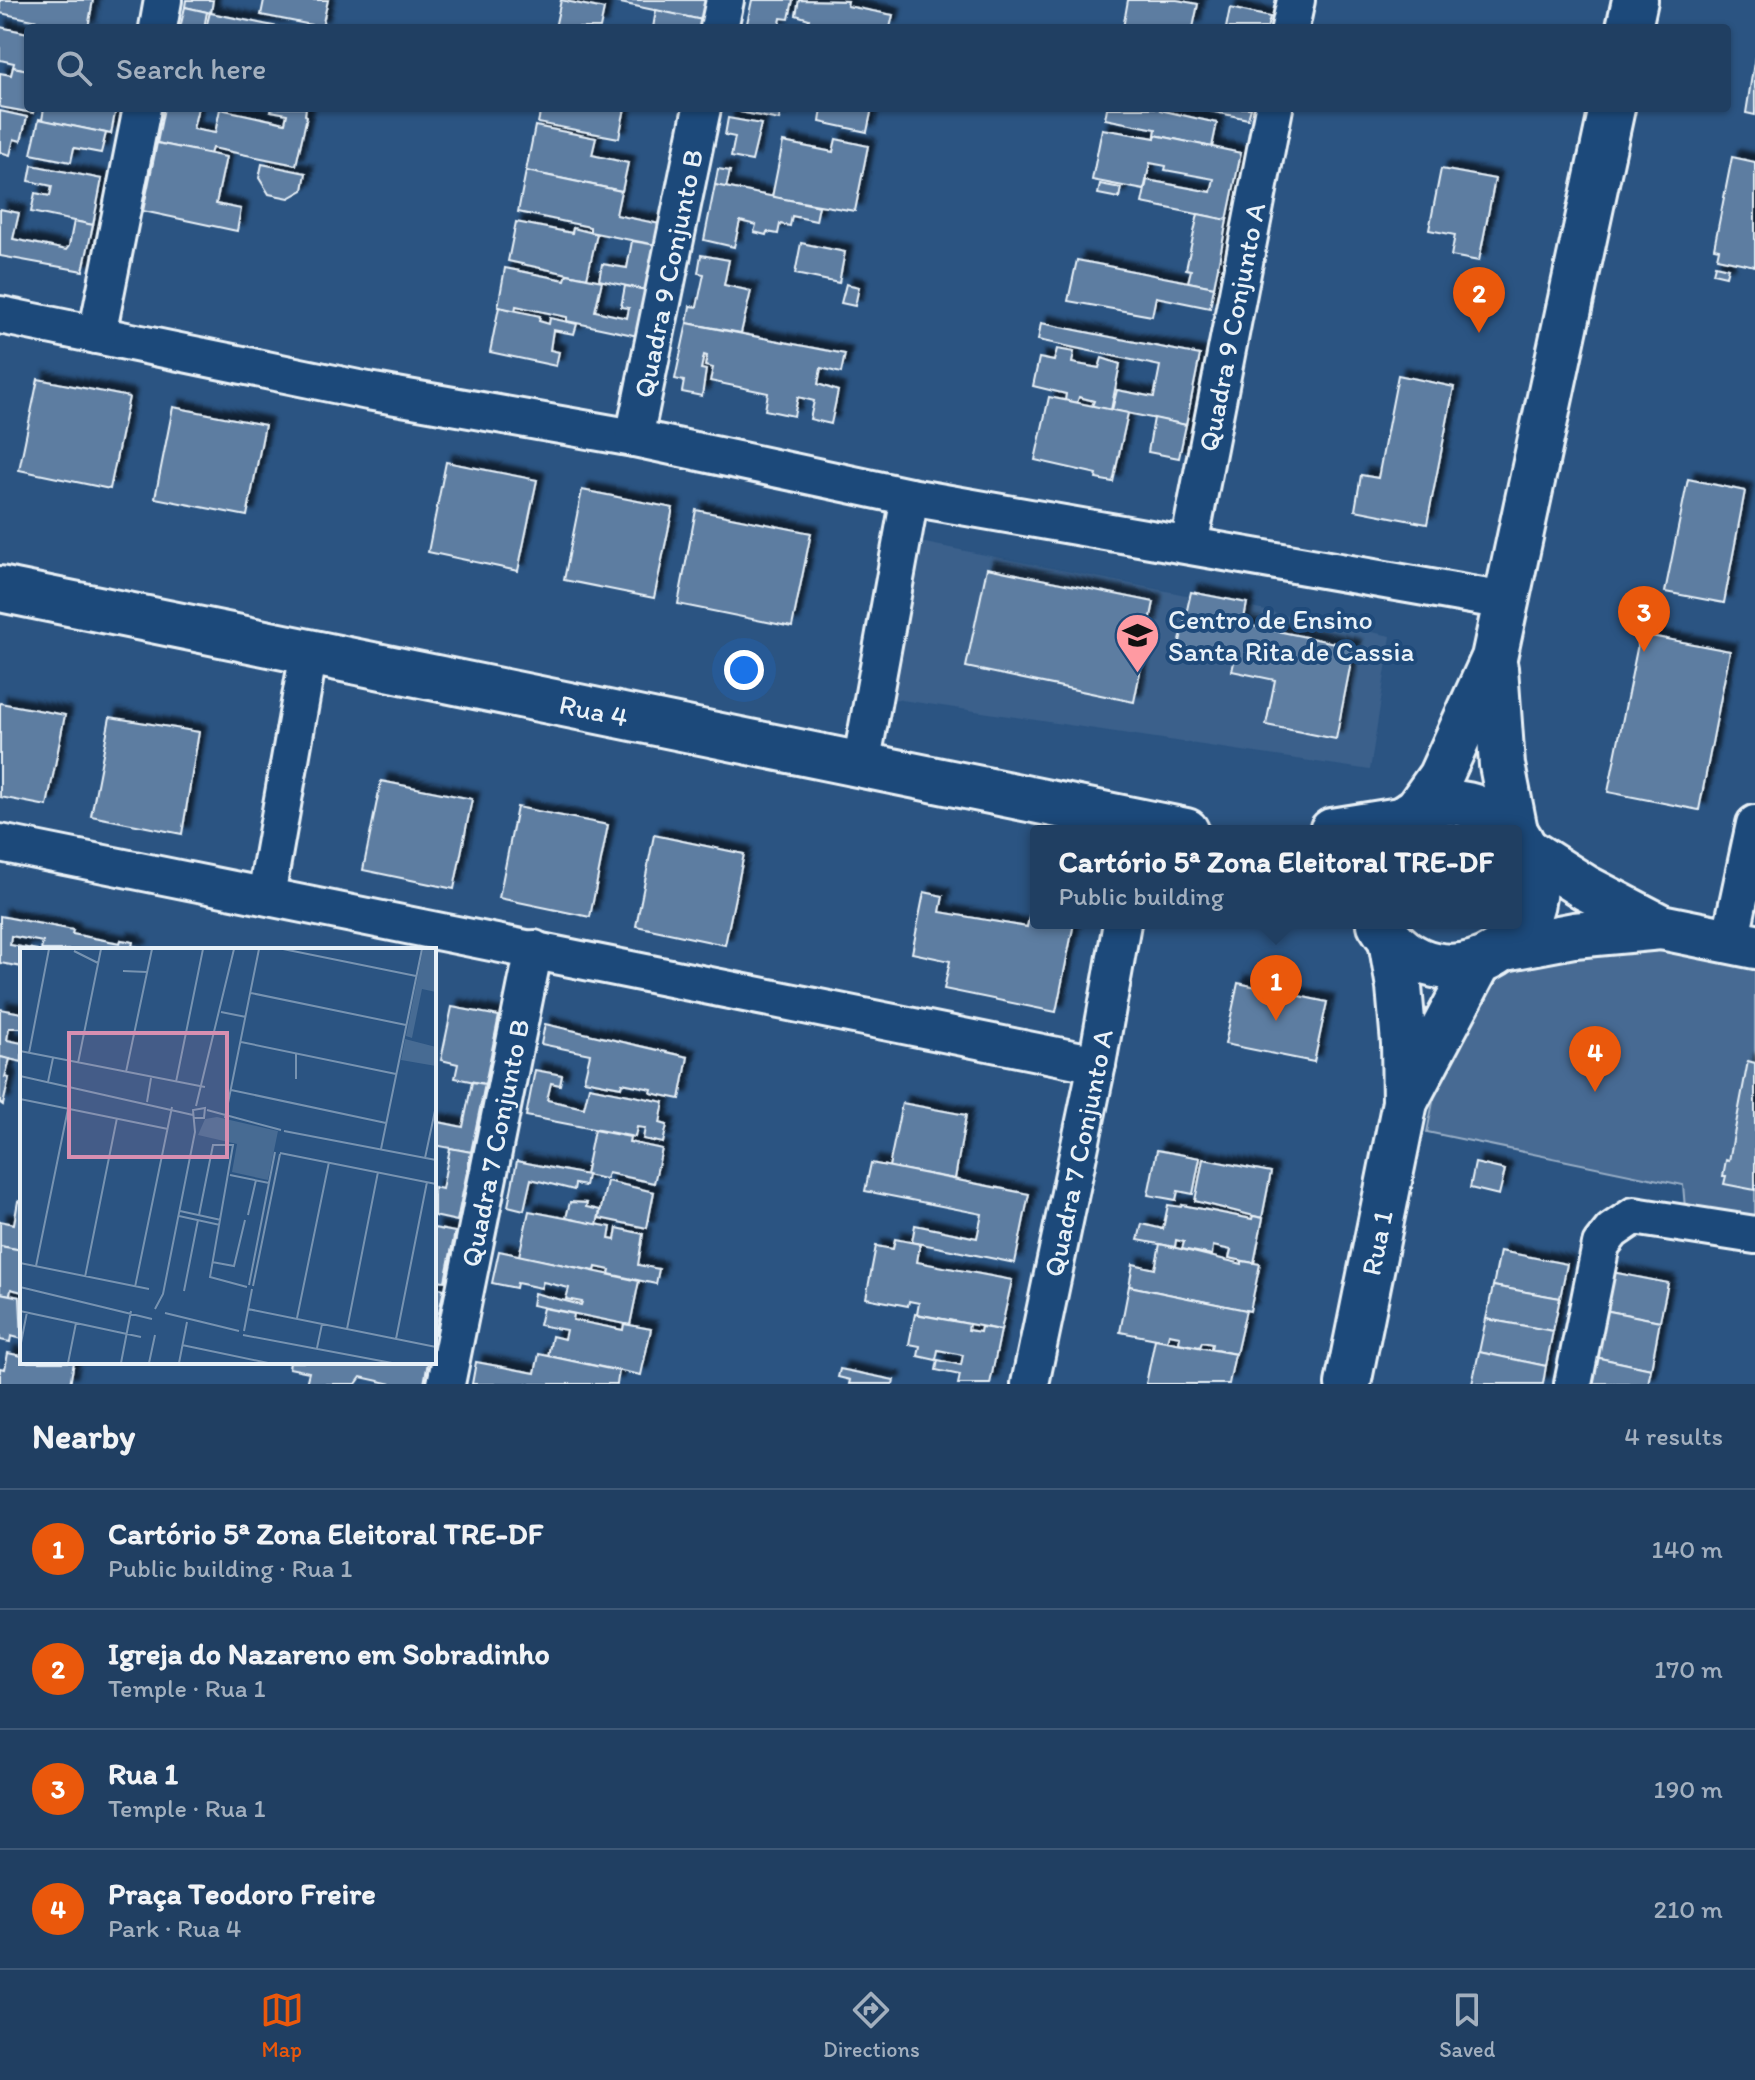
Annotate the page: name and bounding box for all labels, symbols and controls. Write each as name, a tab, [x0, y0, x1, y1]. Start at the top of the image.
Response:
search box	[24, 24, 1731, 112]
icon: search	[52, 46, 96, 90]
text: Search here	[116, 50, 266, 87]
street label: Quadra 9 Conjunto B	[626, 146, 710, 401]
street label: Quadra 9 Conjunto A	[1191, 200, 1272, 454]
pin: 2	[1453, 267, 1505, 333]
pin: 3	[1618, 586, 1670, 652]
place label: Centro de Ensino Santa Rita de Cassia	[1168, 602, 1414, 668]
school or university icon: Centro de Ensino Santa Rita de Cassia	[1113, 611, 1161, 674]
your location	[724, 650, 764, 690]
street label: Rua 4	[556, 687, 631, 734]
popup	[1030, 825, 1522, 929]
text: Cartório 5ª Zona Eleitoral TRE-DF	[1058, 843, 1494, 880]
text: Public building	[1058, 880, 1224, 912]
inset map	[20, 948, 436, 1364]
pin: 1	[1250, 955, 1302, 1021]
street label: Quadra 7 Conjunto B	[453, 1016, 536, 1270]
street label: Quadra 7 Conjunto A	[1036, 1026, 1120, 1280]
pin: 4	[1569, 1026, 1621, 1092]
street label: Rua 1	[1353, 1207, 1400, 1278]
text: Nearby	[32, 1416, 135, 1457]
text: 4 results	[1624, 1420, 1723, 1452]
text: Cartório 5ª Zona Eleitoral TRE-DF	[108, 1515, 543, 1552]
text: 1	[52, 1533, 64, 1565]
text: 140 m	[1652, 1533, 1723, 1565]
text: Public building · Rua 1	[108, 1552, 352, 1584]
text: Igreja do Nazareno em Sobradinho	[108, 1635, 550, 1672]
text: 2	[51, 1653, 65, 1685]
text: 170 m	[1654, 1653, 1723, 1685]
text: Temple · Rua 1	[108, 1672, 266, 1704]
text: Rua 1	[108, 1755, 178, 1792]
text: 3	[51, 1773, 65, 1805]
text: 190 m	[1654, 1773, 1723, 1805]
text: Temple · Rua 1	[108, 1792, 266, 1824]
text: Praça Teodoro Freire	[108, 1875, 376, 1912]
text: 4	[50, 1893, 66, 1925]
text: 210 m	[1654, 1893, 1723, 1925]
text: Park · Rua 4	[108, 1912, 241, 1944]
tab: Map	[260, 1988, 304, 2063]
tab: Directions	[823, 1988, 920, 2063]
tab: Saved	[1439, 1988, 1495, 2063]

